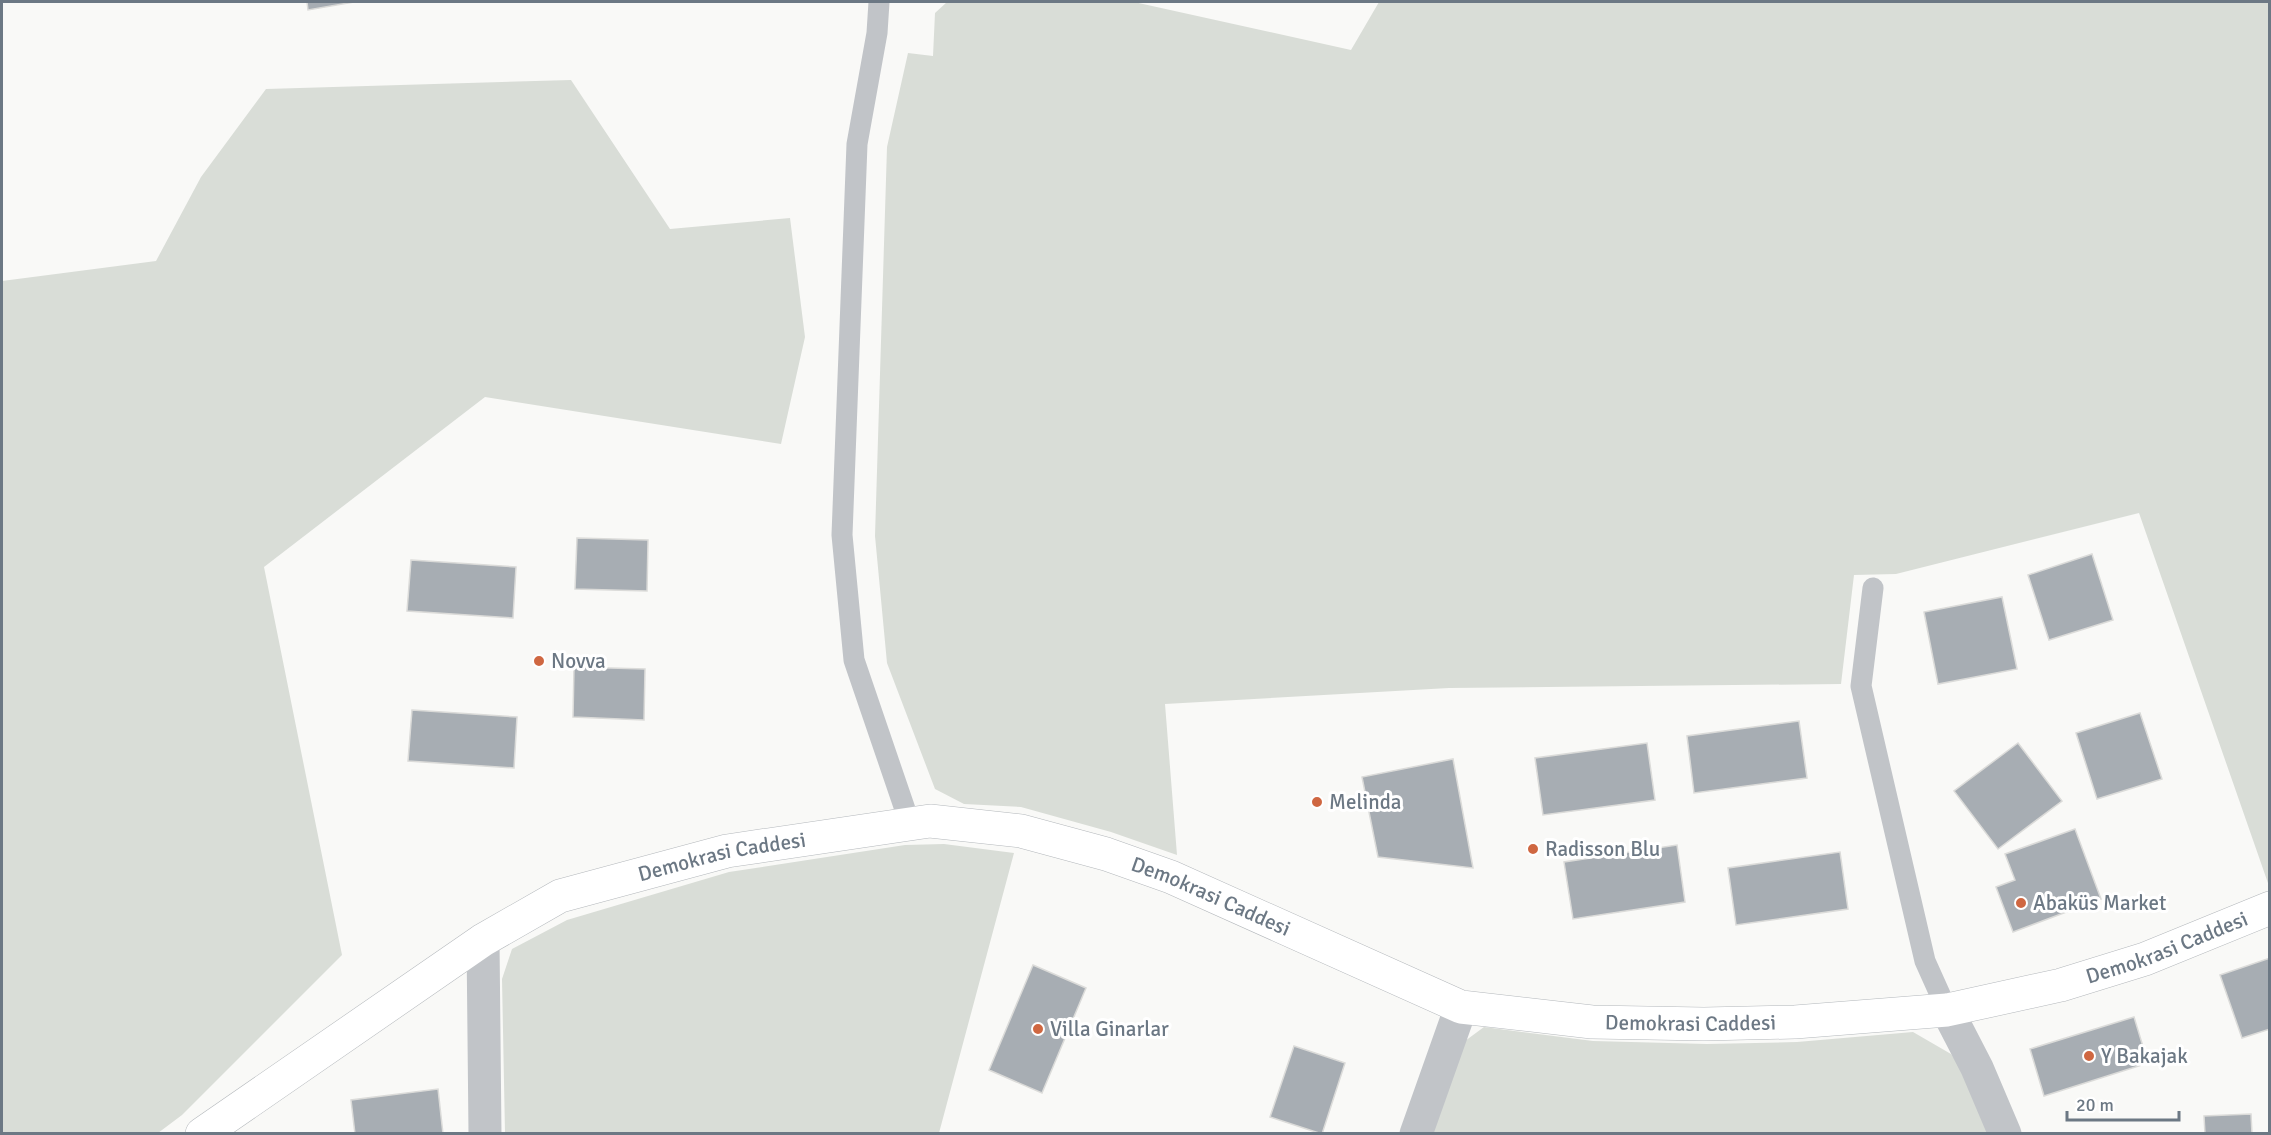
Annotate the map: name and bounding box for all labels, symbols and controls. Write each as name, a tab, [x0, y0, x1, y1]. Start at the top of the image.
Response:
place label: Novva	[551, 648, 606, 674]
marker: Novva	[532, 654, 546, 668]
place label: Melinda	[1329, 789, 1401, 815]
marker: Melinda	[1310, 795, 1324, 809]
street label: Demokrasi Caddesi	[635, 827, 807, 887]
place label: Radisson Blu	[1545, 836, 1660, 862]
marker: Radisson Blu	[1526, 842, 1540, 856]
street label: Demokrasi Caddesi	[1128, 851, 1295, 942]
place label: Abaküs Market	[2033, 890, 2166, 916]
marker: Abaküs Market	[2014, 896, 2028, 910]
street label: Demokrasi Caddesi	[2083, 905, 2252, 990]
street label: Demokrasi Caddesi	[1605, 1009, 1776, 1037]
place label: Villa Ginarlar	[1050, 1016, 1169, 1042]
marker: Villa Ginarlar	[1031, 1022, 1045, 1036]
place label: Y Bakajak	[2101, 1043, 2188, 1069]
marker: Y Bakajak	[2082, 1049, 2096, 1063]
scale bar	[2067, 1084, 2180, 1122]
text: 20 m	[2076, 1094, 2114, 1116]

